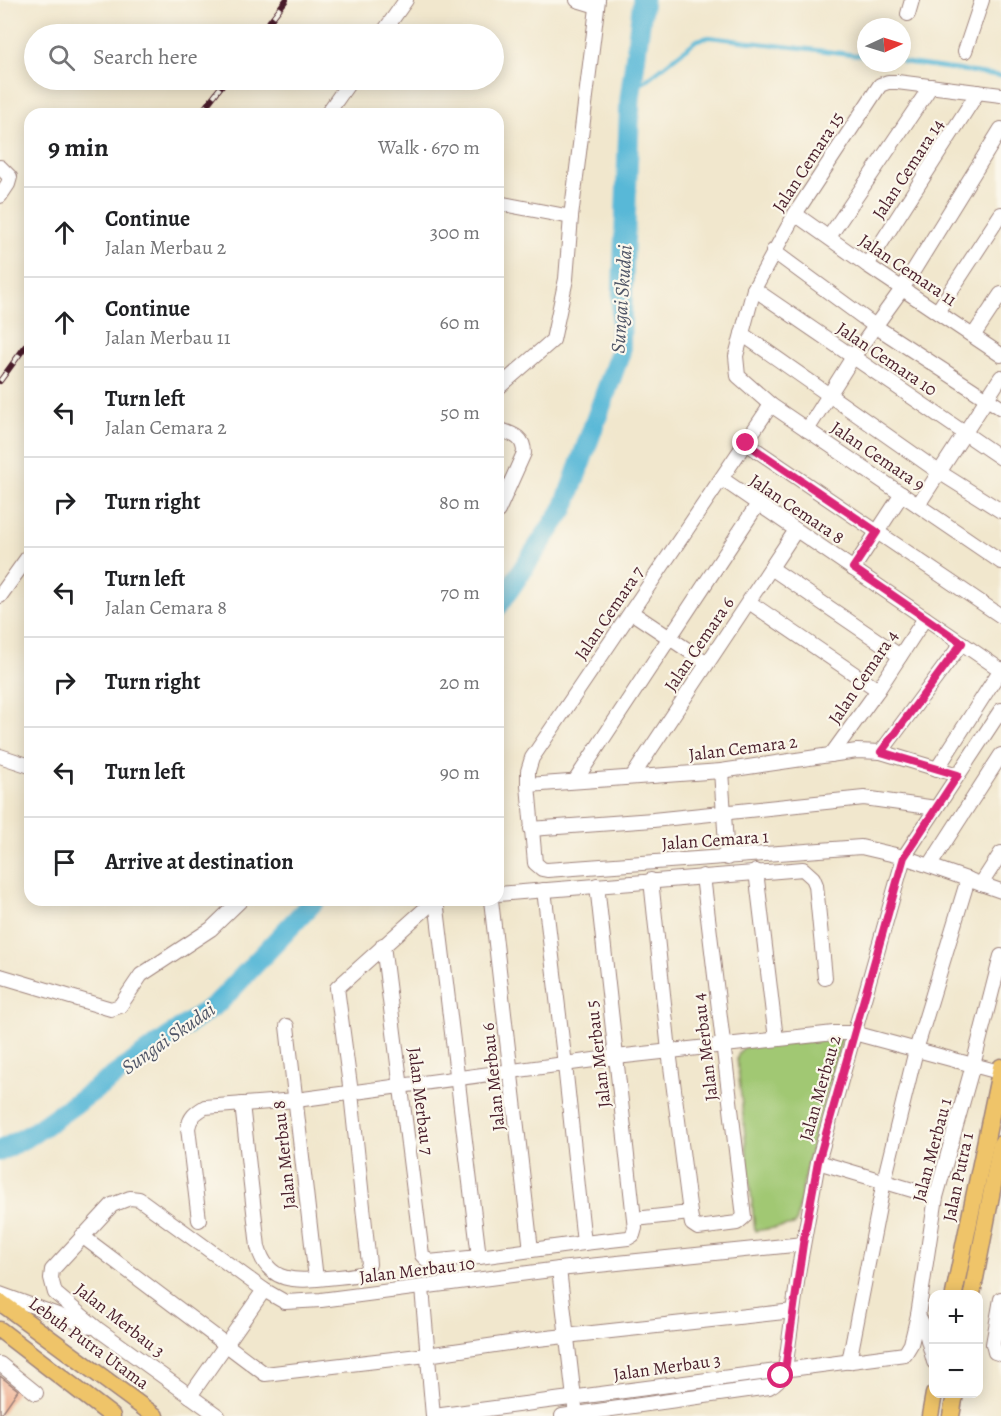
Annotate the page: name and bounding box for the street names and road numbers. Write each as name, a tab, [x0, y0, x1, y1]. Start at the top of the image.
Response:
street label: Jalan Cemara 15	[767, 107, 849, 217]
street label: Jalan Cemara 14	[867, 114, 949, 224]
street label: Jalan Cemara 11	[854, 228, 962, 312]
street label: Jalan Cemara 10	[832, 316, 942, 402]
street label: Jalan Cemara 9	[826, 416, 930, 496]
street label: Jalan Cemara 8	[745, 468, 849, 550]
street label: Jalan Cemara 7	[569, 561, 650, 665]
street label: Jalan Cemara 6	[659, 592, 739, 696]
street label: Jalan Cemara 4	[823, 625, 903, 729]
street label: Jalan Cemara 2	[687, 729, 799, 767]
street label: Jalan Cemara 1	[661, 824, 769, 856]
street label: Jalan Merbau 4	[686, 992, 724, 1102]
street label: Jalan Merbau 5	[579, 999, 617, 1109]
street label: Jalan Merbau 6	[475, 1022, 511, 1132]
street label: Jalan Merbau 2	[793, 1032, 847, 1144]
street label: Jalan Merbau 7	[402, 1046, 440, 1157]
street label: Jalan Merbau 1	[907, 1095, 957, 1205]
street label: Jalan Merbau 8	[266, 1099, 302, 1211]
street label: Jalan Putra 1	[937, 1130, 979, 1224]
street label: Jalan Merbau 10	[358, 1251, 476, 1289]
street label: Jalan Merbau 3	[70, 1277, 170, 1363]
street label: Lebuh Putra Utama	[24, 1291, 155, 1395]
street label: Jalan Merbau 3	[612, 1348, 722, 1386]

